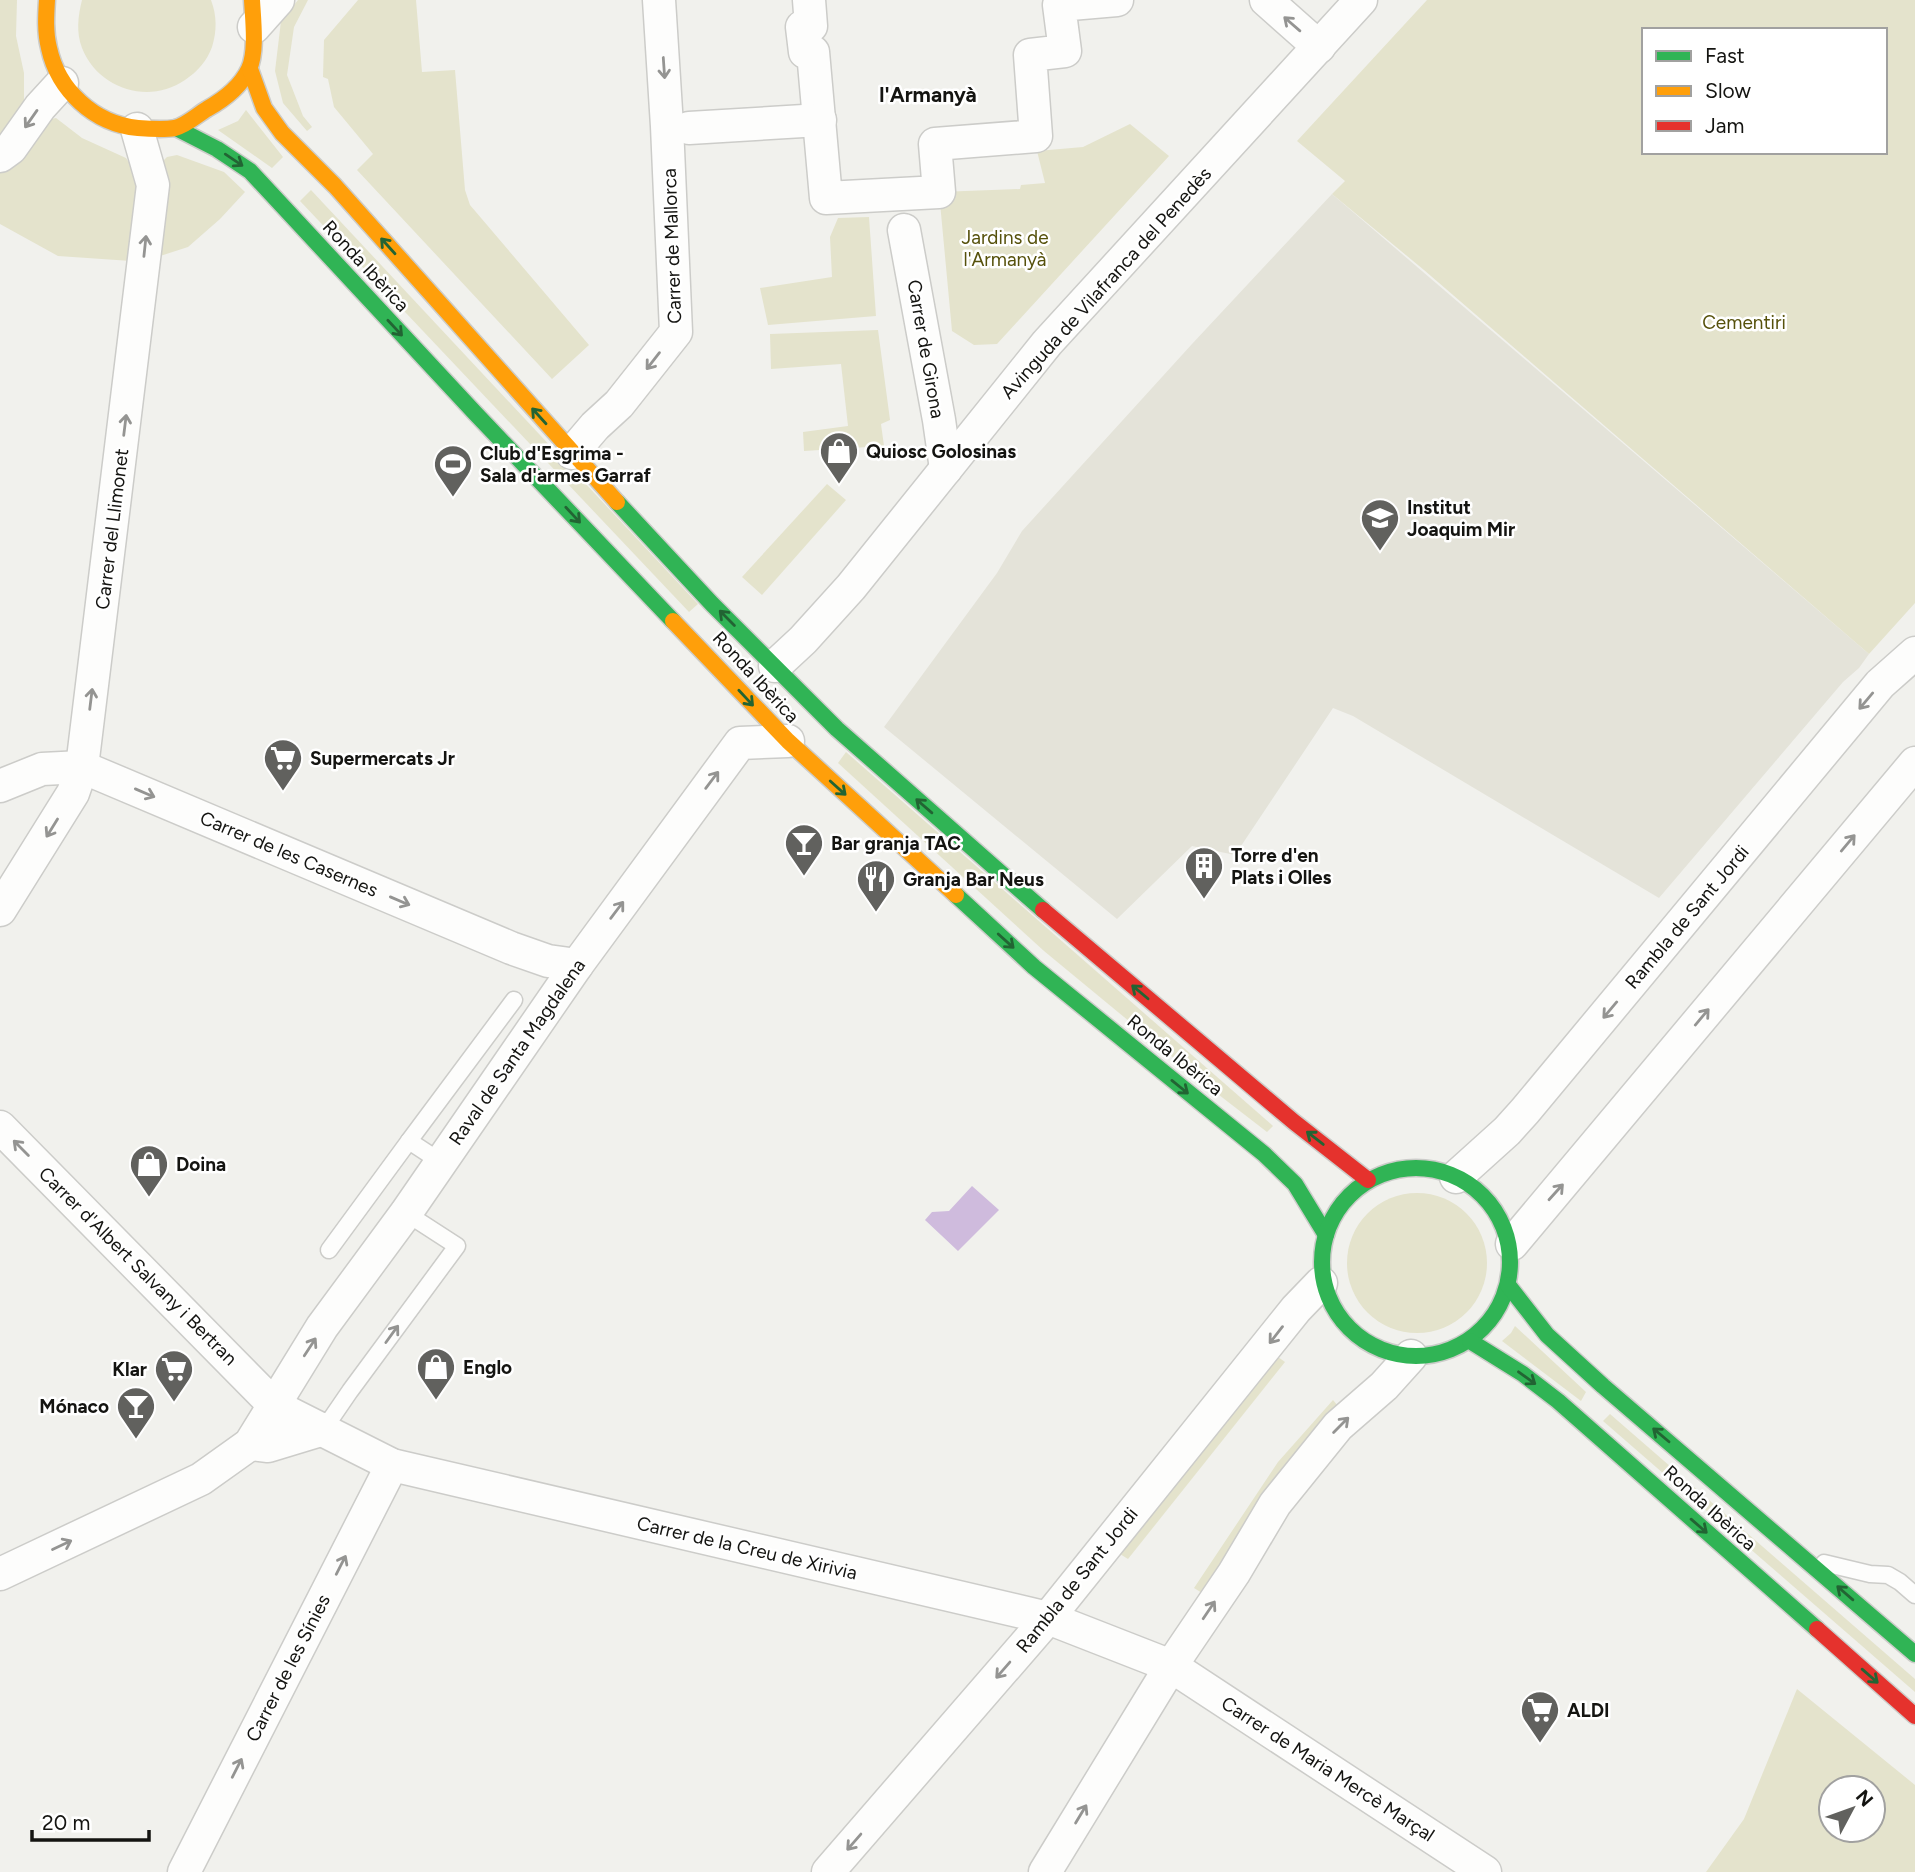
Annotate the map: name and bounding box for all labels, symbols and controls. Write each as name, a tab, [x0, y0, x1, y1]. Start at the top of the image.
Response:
one-way arrow	[1283, 16, 1301, 32]
legend	[1642, 28, 1887, 154]
text: Fast	[1705, 43, 1745, 68]
one-way arrow	[657, 56, 670, 79]
text: Slow	[1705, 78, 1751, 103]
district label: l'Armanyà	[879, 82, 977, 107]
one-way arrow	[24, 109, 38, 128]
text: Jam	[1705, 113, 1744, 138]
one-way arrow	[224, 153, 243, 167]
street label: Avinguda de Vilafranca del Penedès	[996, 162, 1216, 404]
street label: Carrer de Mallorca	[658, 168, 686, 324]
street label: Ronda Ibèrica	[318, 216, 414, 316]
park label: Jardins de l'Armanyà	[961, 226, 1049, 271]
one-way arrow	[139, 235, 152, 258]
one-way arrow	[379, 238, 396, 255]
street label: Carrer de Girona	[902, 278, 950, 420]
park label: Cementiri	[1702, 311, 1786, 334]
one-way arrow	[387, 319, 404, 336]
one-way arrow	[645, 351, 660, 370]
one-way arrow	[531, 407, 547, 425]
one-way arrow	[118, 414, 131, 437]
shop icon: Quiosc Golosinas	[818, 430, 860, 485]
place label: Quiosc Golosinas	[866, 440, 1016, 463]
place label: Club d'Esgrima - Sala d'armes Garraf	[480, 442, 652, 487]
sports icon: Club d'Esgrima - Sala d'armes Garraf	[432, 443, 474, 498]
street label: Carrer del Llimonet	[91, 447, 133, 611]
place label: Institut Joaquim Mir	[1407, 496, 1515, 541]
school or university icon: Institut Joaquim Mir	[1359, 497, 1401, 552]
one-way arrow	[564, 507, 581, 524]
one-way arrow	[719, 610, 736, 627]
street label: Ronda Ibèrica	[708, 627, 804, 727]
one-way arrow	[84, 688, 97, 711]
one-way arrow	[738, 689, 755, 706]
one-way arrow	[1858, 691, 1874, 709]
supermarket icon: Supermercats Jr	[262, 737, 304, 792]
place label: Supermercats Jr	[310, 747, 455, 770]
one-way arrow	[705, 771, 720, 790]
one-way arrow	[829, 780, 847, 796]
one-way arrow	[134, 788, 155, 801]
one-way arrow	[916, 798, 934, 814]
street label: Carrer de les Casernes	[197, 806, 381, 902]
one-way arrow	[44, 817, 58, 837]
bar icon: Bar granja TAC	[783, 822, 825, 877]
place label: Bar granja TAC	[831, 832, 961, 855]
one-way arrow	[1840, 834, 1856, 852]
street label: Rambla de Sant Jordi	[1620, 841, 1754, 993]
place label: Torre d'en Plats i Olles	[1231, 844, 1332, 889]
building icon: Torre d'en Plats i Olles	[1183, 845, 1225, 900]
restaurant icon: Granja Bar Neus	[855, 858, 897, 913]
place label: Granja Bar Neus	[903, 868, 1044, 891]
one-way arrow	[388, 895, 410, 908]
one-way arrow	[610, 901, 625, 920]
one-way arrow	[997, 933, 1015, 949]
street label: Raval de Santa Magdalena	[444, 955, 590, 1149]
one-way arrow	[1131, 985, 1149, 1000]
one-way arrow	[1602, 1001, 1618, 1019]
street label: Ronda Ibèrica	[1122, 1009, 1228, 1101]
one-way arrow	[1694, 1009, 1710, 1027]
one-way arrow	[1171, 1079, 1189, 1095]
one-way arrow	[1306, 1130, 1324, 1145]
one-way arrow	[13, 1140, 30, 1157]
shop icon: Doina	[128, 1143, 170, 1198]
place label: Doina	[176, 1153, 226, 1176]
street label: Carrer d'Albert Salvany i Bertran	[34, 1162, 242, 1370]
one-way arrow	[1547, 1183, 1563, 1201]
one-way arrow	[385, 1325, 399, 1344]
one-way arrow	[1269, 1325, 1284, 1343]
one-way arrow	[303, 1337, 317, 1357]
shop icon: Englo	[415, 1346, 457, 1401]
supermarket icon: Klar	[153, 1348, 195, 1403]
place label: Englo	[463, 1356, 512, 1379]
place label: Klar	[112, 1358, 147, 1381]
one-way arrow	[1517, 1370, 1536, 1385]
bar icon: Mónaco	[115, 1385, 157, 1440]
place label: Mónaco	[39, 1395, 109, 1418]
one-way arrow	[1332, 1416, 1349, 1433]
one-way arrow	[1652, 1428, 1670, 1443]
street label: Ronda Ibèrica	[1659, 1460, 1761, 1556]
street label: Rambla de Sant Jordi	[1011, 1503, 1143, 1657]
street label: Carrer de la Creu de Xirivia	[635, 1511, 859, 1585]
one-way arrow	[1690, 1518, 1708, 1534]
one-way arrow	[51, 1537, 72, 1551]
one-way arrow	[335, 1555, 348, 1576]
one-way arrow	[1837, 1585, 1855, 1601]
street label: Carrer de les Sínies	[241, 1590, 335, 1746]
one-way arrow	[1202, 1600, 1216, 1620]
one-way arrow	[995, 1660, 1011, 1678]
one-way arrow	[1861, 1668, 1879, 1684]
supermarket icon: ALDI	[1519, 1689, 1561, 1744]
street label: Carrer de Maria Mercè Marçal	[1217, 1691, 1439, 1847]
place label: ALDI	[1567, 1699, 1610, 1722]
one-way arrow	[231, 1758, 245, 1779]
north arrow	[1817, 1774, 1887, 1844]
text: N	[1851, 1785, 1878, 1811]
scale bar	[32, 1798, 149, 1842]
one-way arrow	[1074, 1804, 1088, 1824]
text: 20 m	[42, 1810, 90, 1835]
one-way arrow	[846, 1832, 862, 1850]

